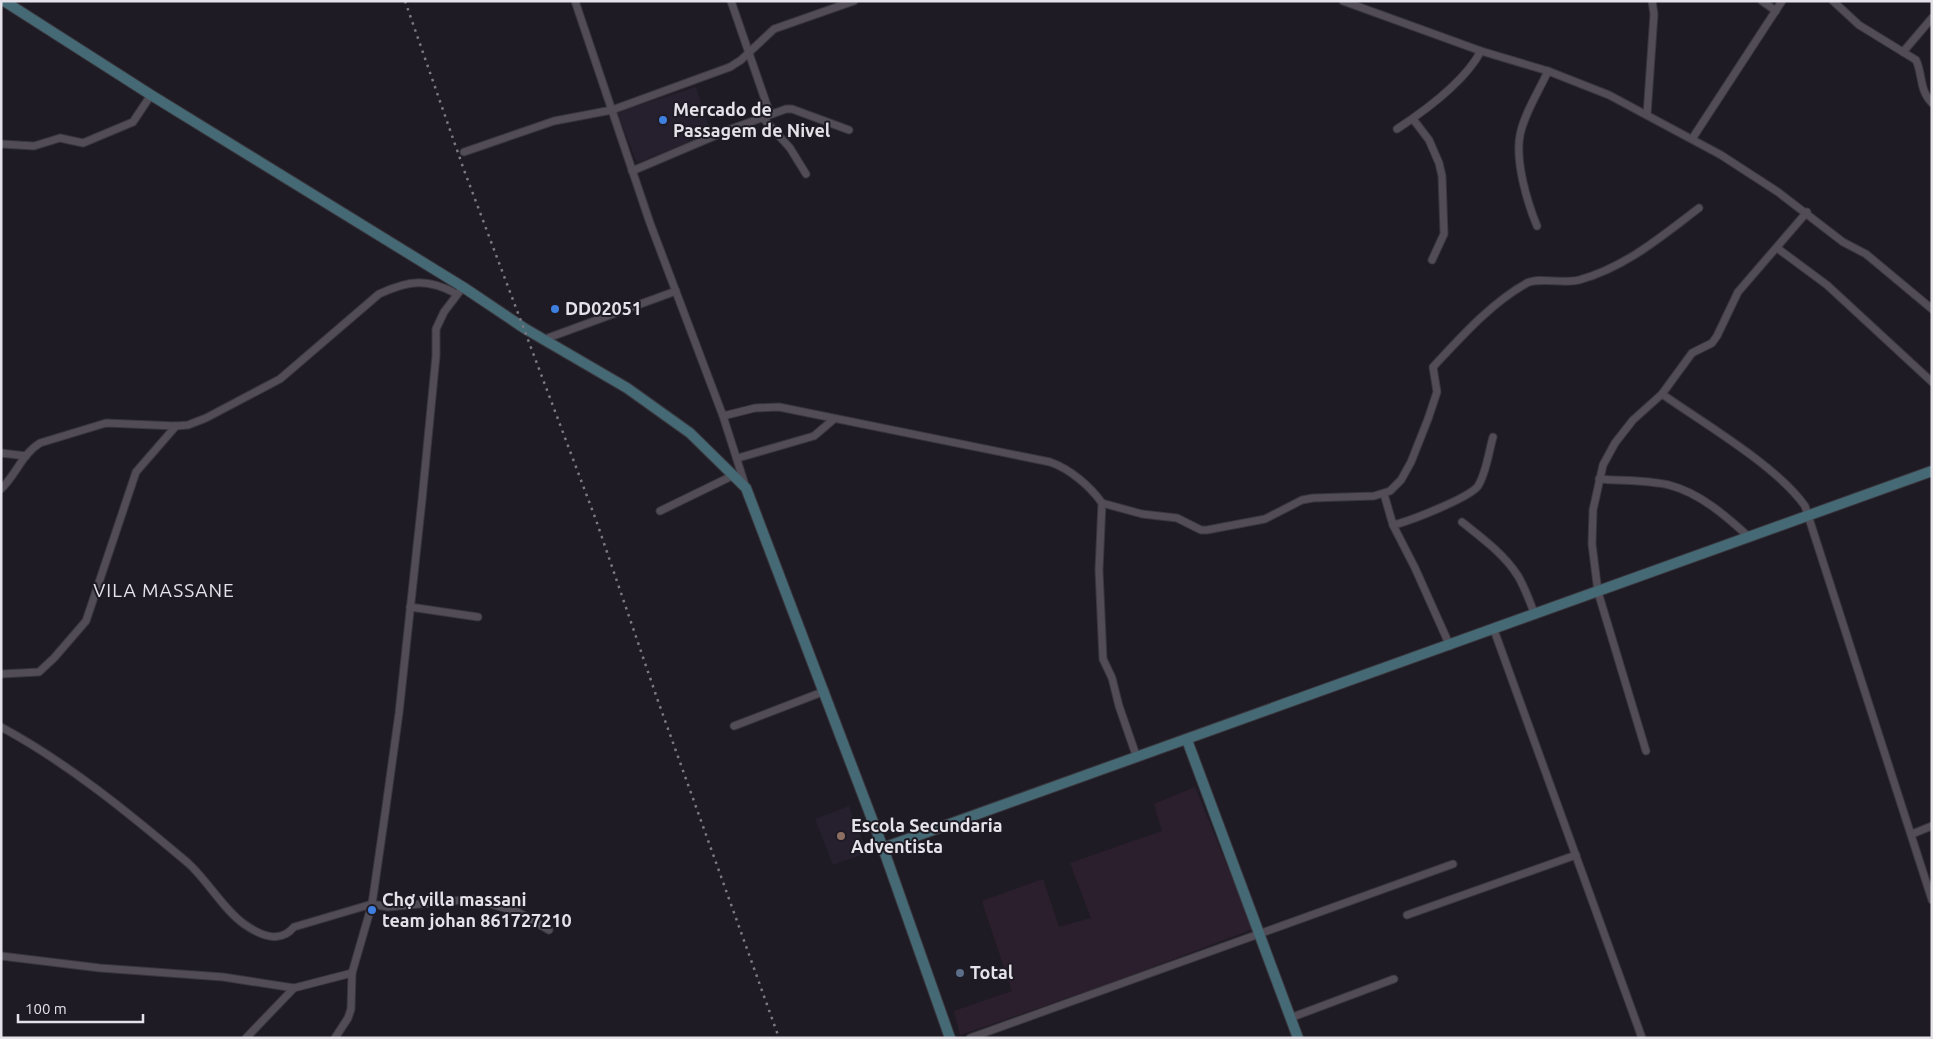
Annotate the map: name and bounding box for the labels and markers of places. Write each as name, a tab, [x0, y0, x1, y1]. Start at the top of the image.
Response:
place label: Mercado de Passagem de Nivel	[673, 99, 831, 140]
marker: Mercado de Passagem de Nivel	[657, 114, 669, 126]
place label: DD02051	[565, 298, 642, 318]
marker: DD02051	[549, 303, 561, 315]
place label: Escola Secundaria Adventista	[851, 815, 1002, 856]
marker: Escola Secundaria Adventista	[835, 830, 847, 842]
place label: Chợ villa massani team johan 861727210	[382, 889, 572, 930]
marker: Chợ villa massani team johan 861727210	[366, 904, 378, 916]
place label: Total	[970, 962, 1014, 982]
marker: Total	[954, 967, 966, 979]

